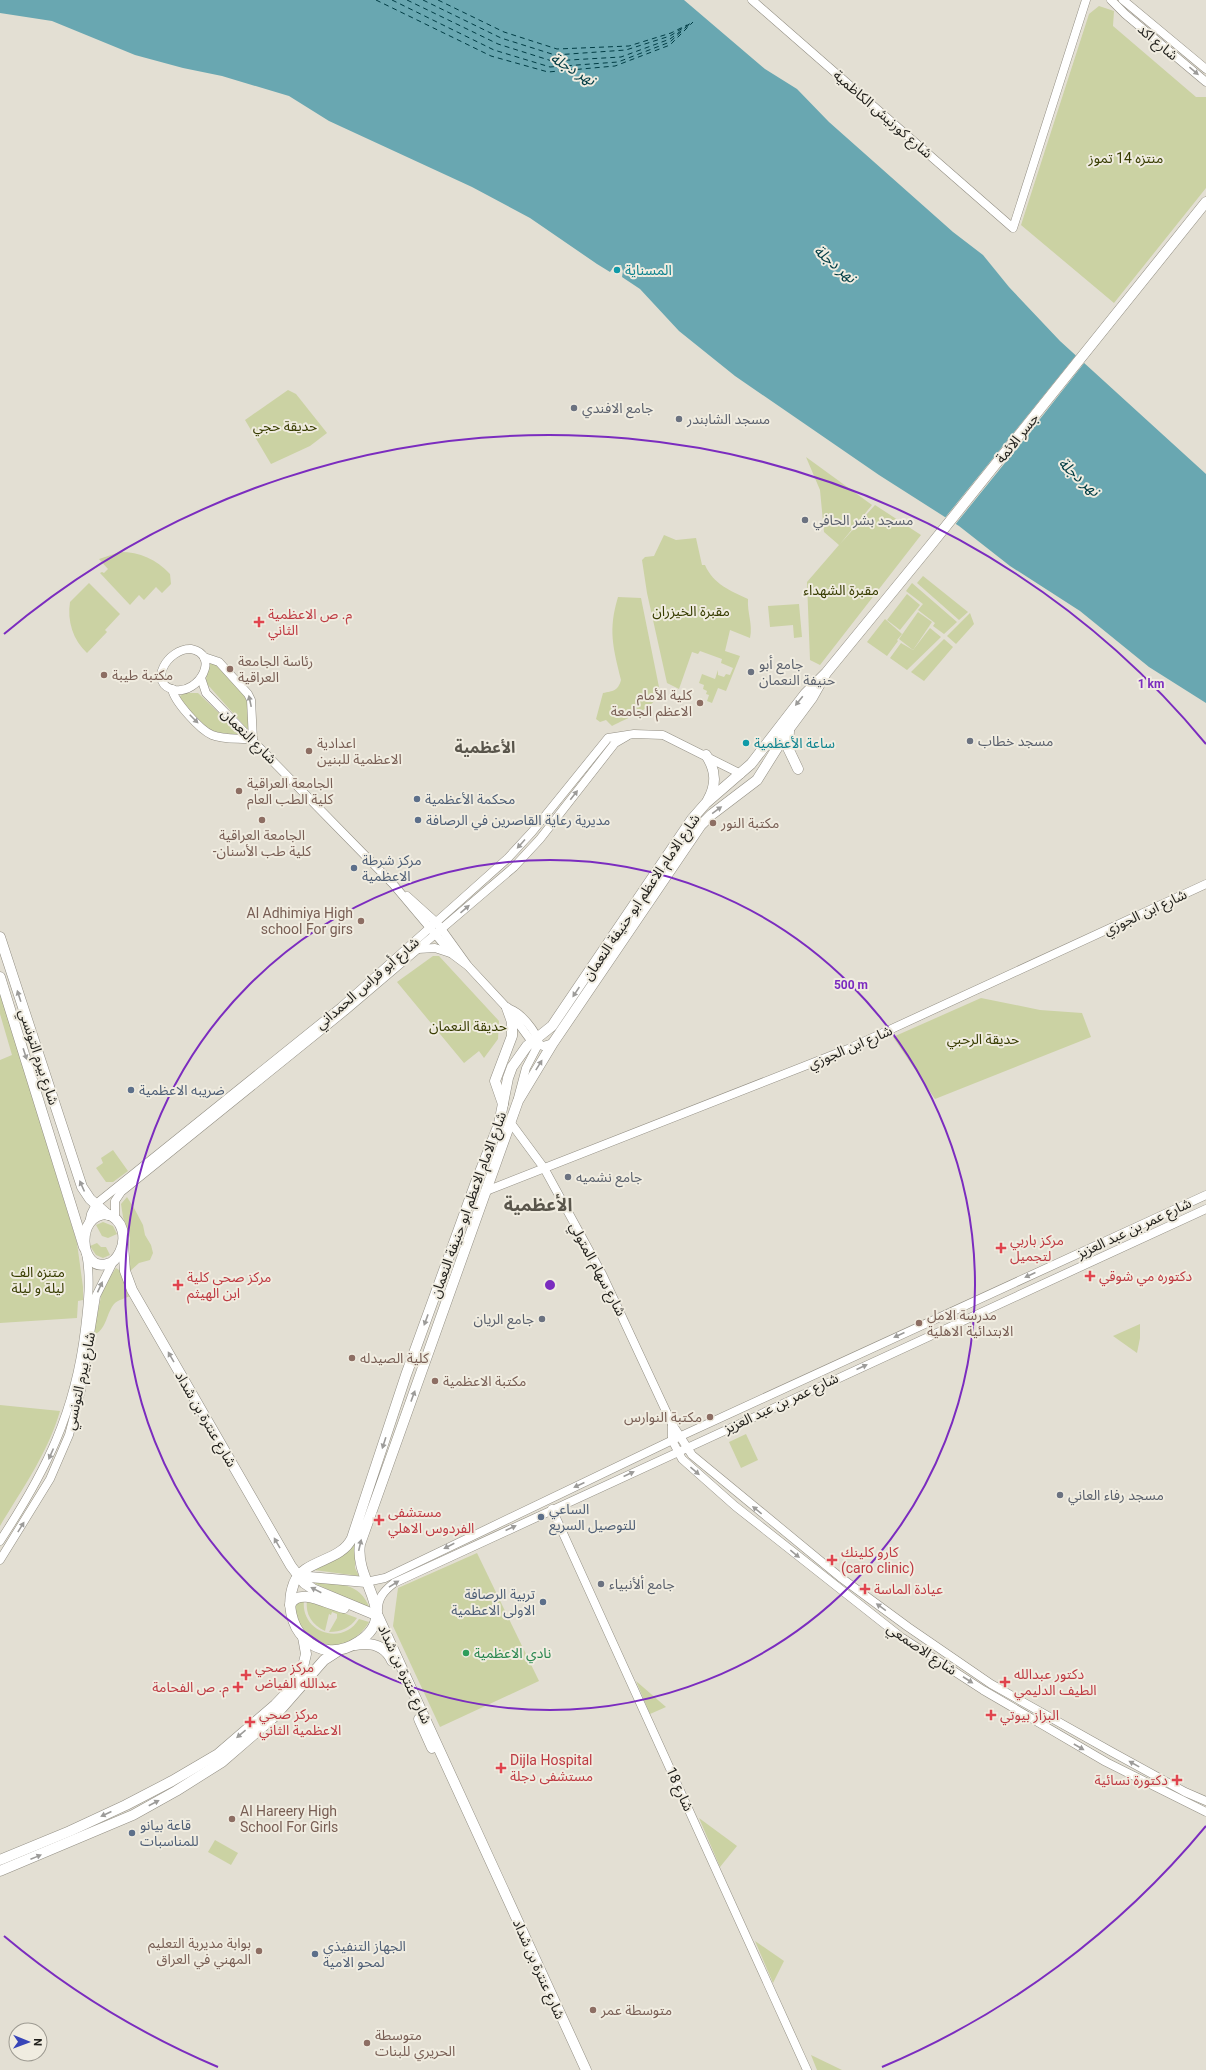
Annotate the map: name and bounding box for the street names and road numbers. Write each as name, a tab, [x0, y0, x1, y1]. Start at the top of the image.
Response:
street label: شارع اكد	[1133, 21, 1181, 66]
street label: شارع كورنيش الكاظمية	[828, 67, 936, 164]
street label: جسر الائمة	[992, 410, 1043, 467]
street label: شارع النعمان	[216, 705, 280, 769]
street label: شارع الامام الاعظم ابو حنيفة النعمان	[579, 811, 705, 985]
street label: شارع ابن الجوزي	[1101, 886, 1190, 941]
street label: شارع أبو فراس الحمداني	[311, 933, 424, 1035]
street label: شارع بيرم التونسي	[13, 1007, 62, 1108]
street label: شارع ابن الجوزي	[806, 1022, 896, 1075]
street label: شارع الامام الاعظم ابو حنيفة النعمان	[427, 1110, 512, 1301]
street label: شارع عمر بن عبد العزيز	[1073, 1194, 1195, 1265]
street label: شارع سهام المتولي	[564, 1219, 629, 1320]
street label: شارع بيرم التونسي	[62, 1331, 101, 1432]
street label: شارع عنترة بن شداد	[170, 1368, 240, 1471]
street label: شارع عمر بن عبد العزيز	[720, 1369, 842, 1440]
street label: شارع الاصمعي	[882, 1620, 960, 1681]
street label: شارع عنترة بن شداد	[372, 1622, 435, 1728]
street label: شارع 18	[660, 1764, 697, 1815]
street label: شارع عنترة بن شداد	[507, 1916, 568, 2023]

